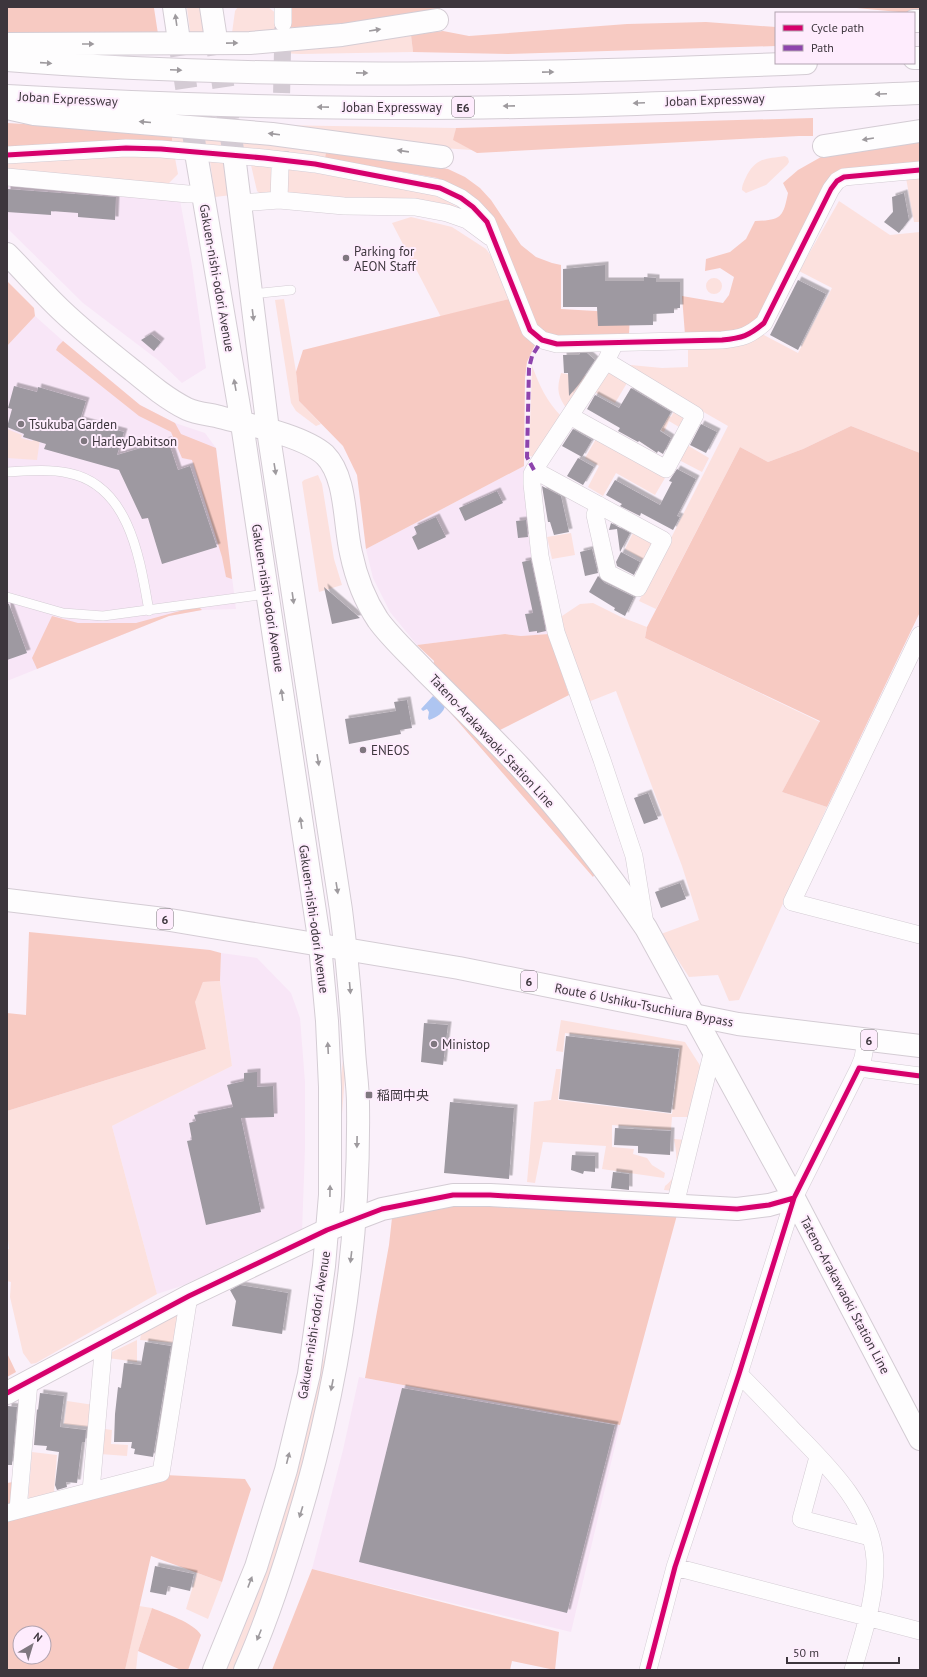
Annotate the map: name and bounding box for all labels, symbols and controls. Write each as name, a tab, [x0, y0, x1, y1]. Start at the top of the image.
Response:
legend	[775, 12, 915, 64]
one-way arrow	[173, 14, 179, 26]
text: Cycle path	[811, 20, 864, 35]
one-way arrow	[369, 27, 381, 33]
one-way arrow	[226, 40, 239, 46]
text: Path	[811, 40, 834, 55]
one-way arrow	[82, 41, 95, 47]
one-way arrow	[40, 60, 52, 67]
one-way arrow	[170, 66, 182, 73]
one-way arrow	[542, 69, 555, 75]
one-way arrow	[356, 70, 369, 76]
street label: Joban Expressway	[17, 88, 118, 110]
street label: Joban Expressway	[664, 90, 765, 110]
one-way arrow	[875, 91, 887, 98]
road number: E6	[452, 97, 474, 117]
street label: Joban Expressway	[341, 99, 442, 116]
one-way arrow	[632, 100, 645, 106]
one-way arrow	[317, 103, 329, 110]
one-way arrow	[502, 103, 515, 109]
one-way arrow	[139, 119, 151, 125]
one-way arrow	[268, 131, 280, 137]
one-way arrow	[862, 136, 874, 142]
one-way arrow	[397, 148, 409, 154]
street label: Gakuen-nishi-odori Avenue	[196, 203, 238, 353]
place label: Parking for AEON Staff	[354, 243, 417, 275]
marker: Parking for AEON Staff	[341, 253, 351, 263]
one-way arrow	[250, 309, 257, 321]
one-way arrow	[232, 379, 238, 391]
place label: Tsukuba Garden	[29, 416, 117, 433]
marker: Tsukuba Garden	[16, 419, 26, 429]
place label: HarleyDabitson	[92, 433, 177, 450]
marker: HarleyDabitson	[79, 436, 89, 446]
one-way arrow	[272, 463, 278, 475]
street label: Gakuen-nishi-odori Avenue	[248, 523, 288, 673]
one-way arrow	[291, 591, 297, 604]
street label: Tateno-Arakawaoki Station Line	[426, 671, 558, 811]
one-way arrow	[279, 688, 285, 701]
place label: ENEOS	[371, 742, 410, 759]
marker: ENEOS	[358, 745, 368, 755]
one-way arrow	[315, 754, 321, 766]
one-way arrow	[298, 817, 304, 829]
street label: Gakuen-nishi-odori Avenue	[295, 844, 333, 994]
one-way arrow	[335, 882, 341, 895]
road number: 6	[157, 909, 173, 929]
road number: 6	[521, 971, 537, 991]
street label: Route 6 Ushiku-Tsuchiura Bypass	[553, 979, 735, 1031]
one-way arrow	[347, 982, 354, 994]
road number: 6	[861, 1030, 877, 1050]
place label: Ministop	[442, 1036, 490, 1053]
marker: Ministop	[429, 1039, 439, 1049]
one-way arrow	[325, 1042, 332, 1054]
place label: 稲岡中央	[377, 1087, 429, 1104]
marker: 稲岡中央	[364, 1090, 374, 1100]
one-way arrow	[354, 1136, 360, 1149]
one-way arrow	[327, 1184, 333, 1197]
street label: Tateno-Arakawaoki Station Line	[796, 1213, 894, 1377]
street label: Gakuen-nishi-odori Avenue	[294, 1250, 334, 1400]
one-way arrow	[348, 1251, 355, 1263]
one-way arrow	[329, 1379, 335, 1392]
one-way arrow	[286, 1452, 292, 1464]
one-way arrow	[298, 1506, 304, 1518]
one-way arrow	[248, 1576, 254, 1588]
north arrow	[12, 1625, 52, 1665]
text: N	[31, 1629, 45, 1645]
one-way arrow	[256, 1629, 262, 1641]
scale bar	[787, 1639, 899, 1665]
text: 50 m	[793, 1645, 819, 1660]

